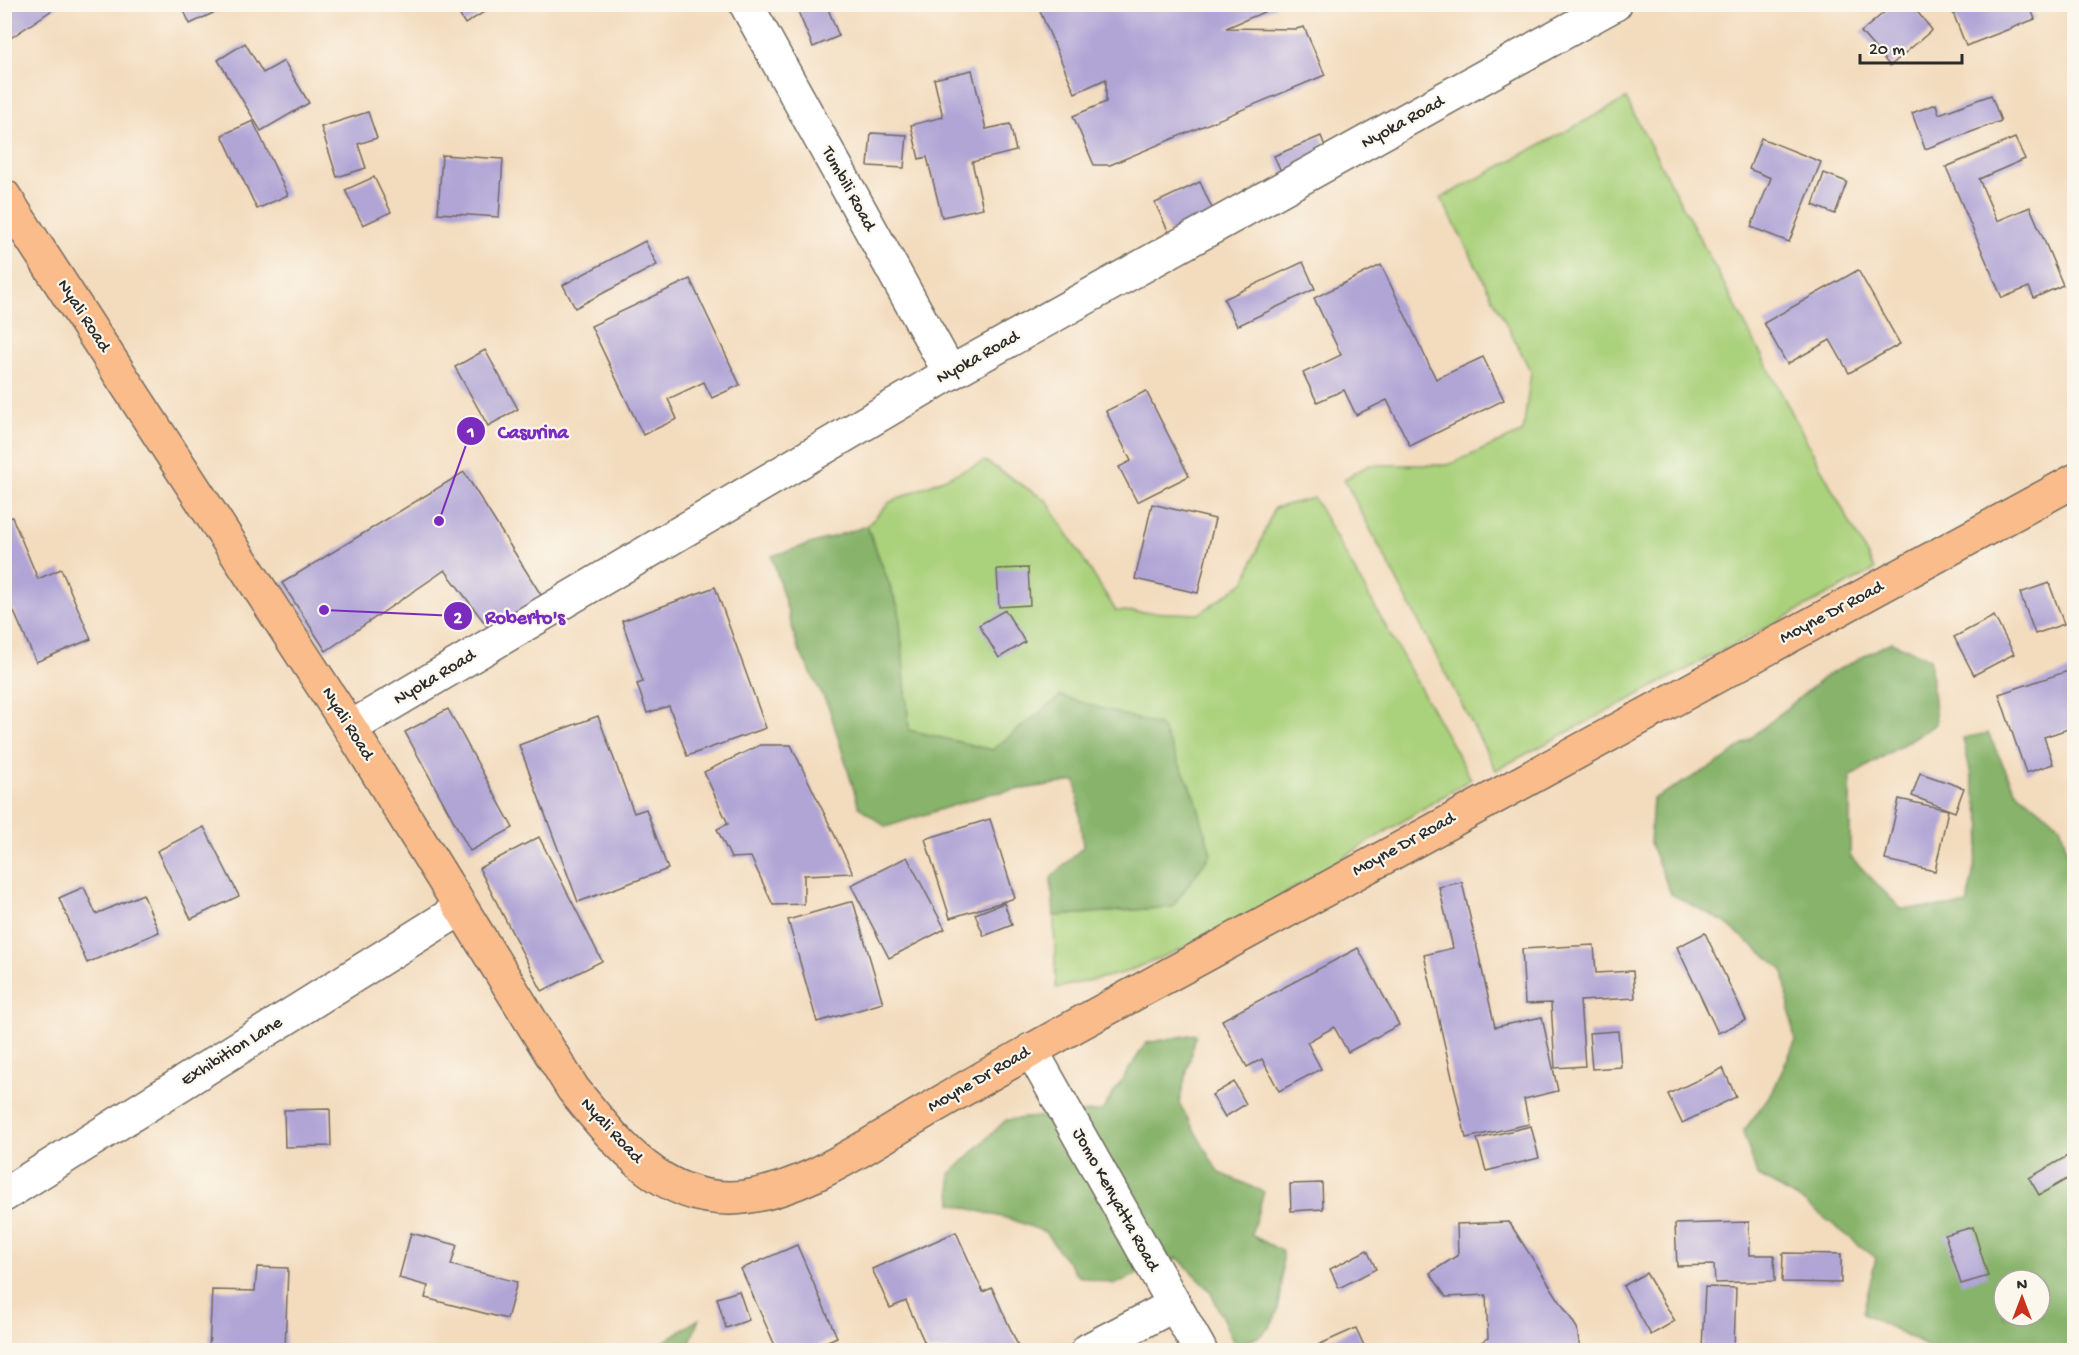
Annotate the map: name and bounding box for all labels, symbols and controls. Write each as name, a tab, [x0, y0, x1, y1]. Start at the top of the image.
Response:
scale bar	[1860, 27, 1962, 65]
text: 20 m	[1869, 40, 1905, 61]
street label: Nyoka Road	[1358, 91, 1449, 154]
street label: Tumbili Road	[816, 142, 880, 236]
street label: Nyali Road	[52, 276, 115, 357]
street label: Nyoka Road	[933, 326, 1024, 389]
callout: Casurina	[456, 412, 581, 450]
text: 1	[466, 423, 475, 444]
text: Casurina	[497, 423, 569, 446]
street label: Moyne Dr Road	[1777, 576, 1889, 649]
callout: Roberto's	[443, 597, 577, 635]
text: Roberto's	[484, 608, 567, 631]
text: 2	[454, 609, 463, 630]
street label: Nyoka Road	[390, 645, 481, 711]
street label: Nyali Road	[316, 684, 378, 766]
street label: Moyne Dr Road	[1349, 807, 1460, 882]
street label: Exhibition Lane	[177, 1012, 287, 1092]
street label: Moyne Dr Road	[924, 1042, 1035, 1118]
street label: Nyali Road	[575, 1094, 648, 1169]
street label: Jomo Kenyatta Road	[1067, 1125, 1164, 1276]
north arrow	[1992, 1268, 2052, 1328]
text: N	[2017, 1277, 2028, 1296]

